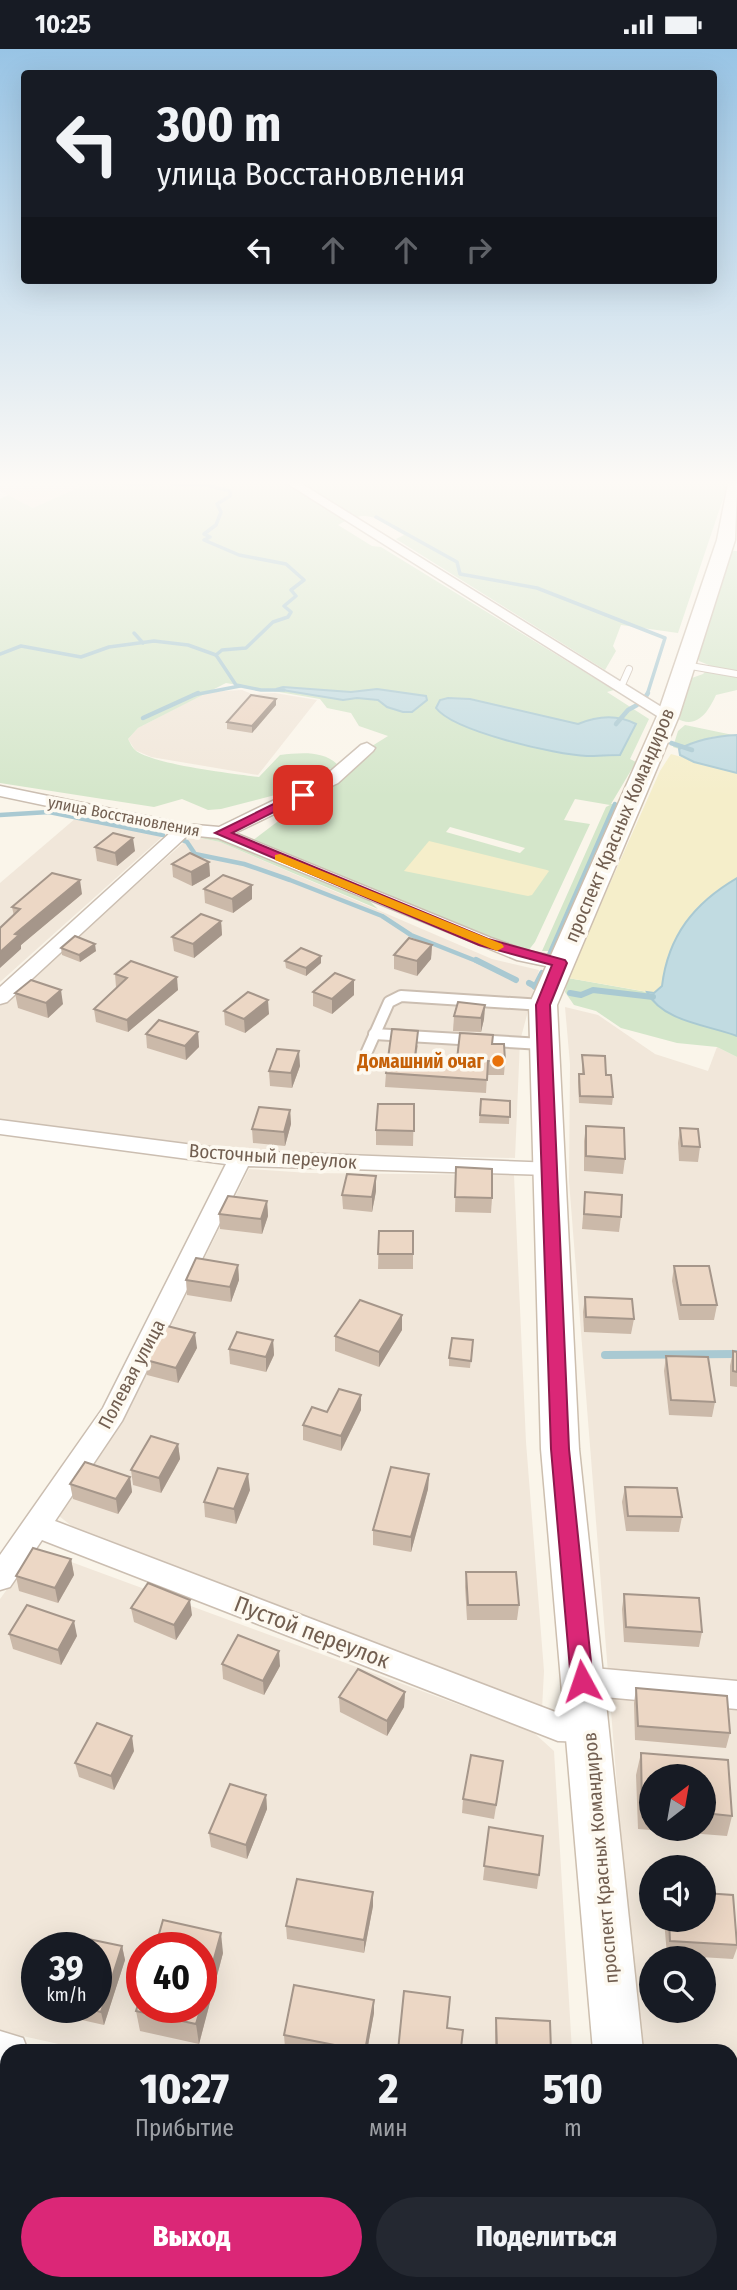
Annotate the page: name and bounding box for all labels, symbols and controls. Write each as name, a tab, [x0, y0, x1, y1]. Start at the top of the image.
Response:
text: 10:25	[35, 9, 91, 40]
text: 300 m	[157, 95, 281, 154]
icon: left	[42, 98, 133, 189]
text: улица Восстановления	[157, 155, 465, 193]
icon: left	[241, 231, 279, 269]
icon: ahead	[314, 231, 352, 269]
icon: ahead	[387, 231, 425, 269]
icon: right	[460, 231, 498, 269]
street label: проспект Красных Командиров	[560, 705, 679, 946]
pin	[273, 765, 333, 825]
icon: arrive	[284, 776, 322, 814]
street label: улица Восстановления	[46, 792, 201, 841]
place label: Домашний очаг	[356, 1050, 485, 1073]
marker: Домашний очаг	[490, 1053, 506, 1069]
street label: Восточный переулок	[188, 1139, 358, 1174]
street label: Полевая улица	[93, 1316, 170, 1433]
street label: Пустой переулок	[230, 1589, 394, 1675]
position arrow	[545, 1644, 619, 1718]
street label: проспект Красных Командиров	[578, 1731, 623, 1985]
north arrow	[639, 1764, 716, 1841]
map controls	[639, 1764, 716, 2023]
button: sound	[639, 1855, 716, 1932]
speed limit sign: 40	[126, 1932, 217, 2023]
button: search	[639, 1946, 716, 2023]
text: 39	[49, 1947, 84, 1989]
text: km/h	[46, 1984, 87, 2006]
text: 10:27	[140, 2064, 229, 2114]
text: 2	[378, 2064, 398, 2114]
text: 510	[543, 2064, 603, 2114]
text: Прибытие	[135, 2114, 234, 2142]
text: мин	[369, 2114, 408, 2142]
text: m	[564, 2114, 582, 2142]
button: Выход	[21, 2197, 362, 2277]
button: Поделиться	[376, 2197, 717, 2277]

